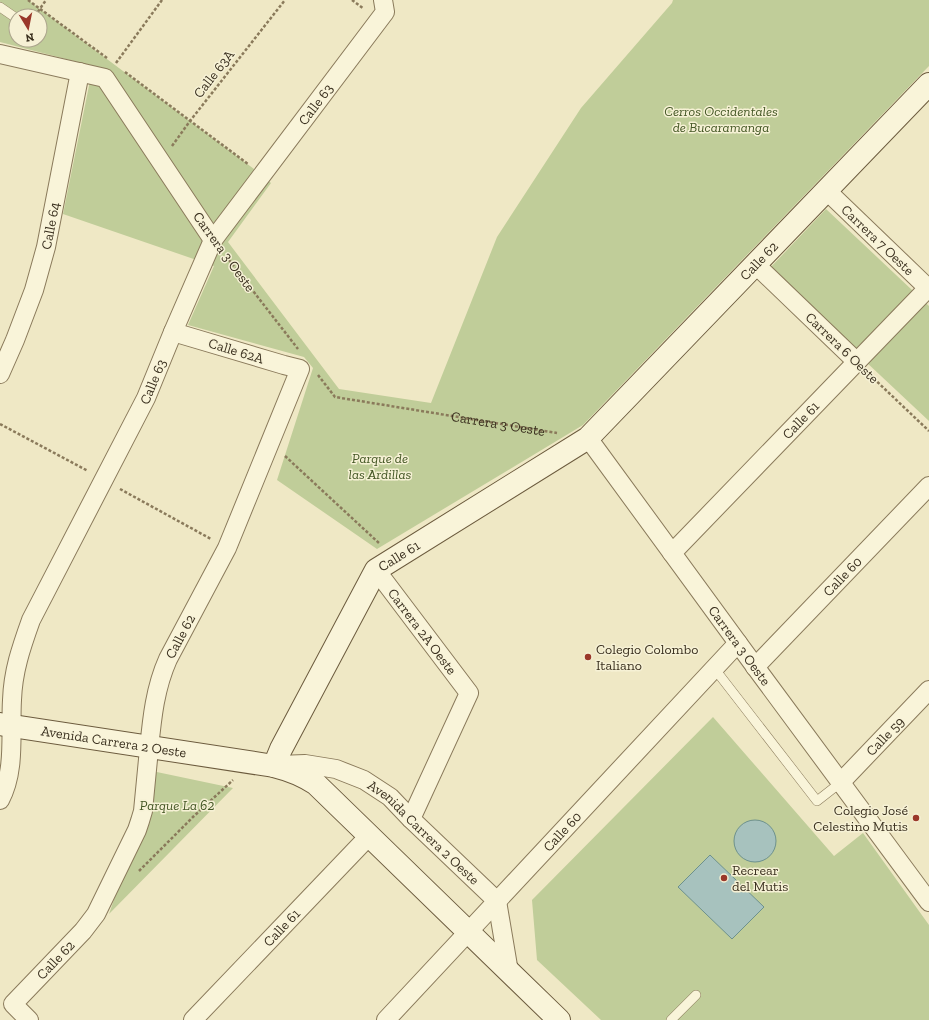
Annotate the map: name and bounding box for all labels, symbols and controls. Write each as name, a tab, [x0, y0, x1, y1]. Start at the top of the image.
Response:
north arrow	[8, 8, 48, 48]
text: N	[24, 30, 35, 45]
street label: Calle 63A	[190, 46, 239, 101]
street label: Calle 63	[294, 80, 337, 128]
park label: Cerros Occidentales de Bucaramanga	[664, 103, 778, 136]
street label: Calle 64	[37, 200, 63, 251]
street label: Carrera 7 Oeste	[838, 201, 918, 279]
street label: Carrera 3 Oeste	[189, 209, 259, 296]
street label: Calle 62	[736, 238, 781, 284]
street label: Carrera 6 Oeste	[802, 309, 882, 387]
street label: Calle 62A	[206, 335, 266, 368]
street label: Calle 63	[136, 356, 170, 407]
street label: Calle 61	[778, 397, 823, 442]
street label: Carrera 3 Oeste	[450, 407, 547, 439]
park label: Parque de las Ardillas	[349, 450, 412, 483]
street label: Calle 61	[375, 536, 423, 575]
street label: Calle 60	[819, 553, 865, 600]
street label: Carrera 2A Oeste	[384, 585, 461, 678]
street label: Carrera 3 Oeste	[705, 602, 775, 689]
street label: Calle 62	[161, 611, 199, 661]
place label: Colegio Colombo Italiano	[596, 641, 698, 674]
marker: Colegio Colombo Italiano	[583, 652, 593, 662]
street label: Calle 59	[862, 713, 908, 759]
street label: Avenida Carrera 2 Oeste	[40, 722, 188, 761]
street label: Avenida Carrera 2 Oeste	[364, 776, 483, 888]
park label: Parque La 62	[140, 797, 214, 814]
place label: Colegio José Celestino Mutis	[813, 802, 908, 835]
street label: Calle 60	[539, 808, 585, 855]
marker: Colegio José Celestino Mutis	[911, 813, 921, 823]
place label: Recrear del Mutis	[732, 862, 788, 895]
marker: Recrear del Mutis	[719, 873, 729, 883]
street label: Calle 61	[259, 905, 304, 950]
street label: Calle 62	[33, 937, 78, 983]

